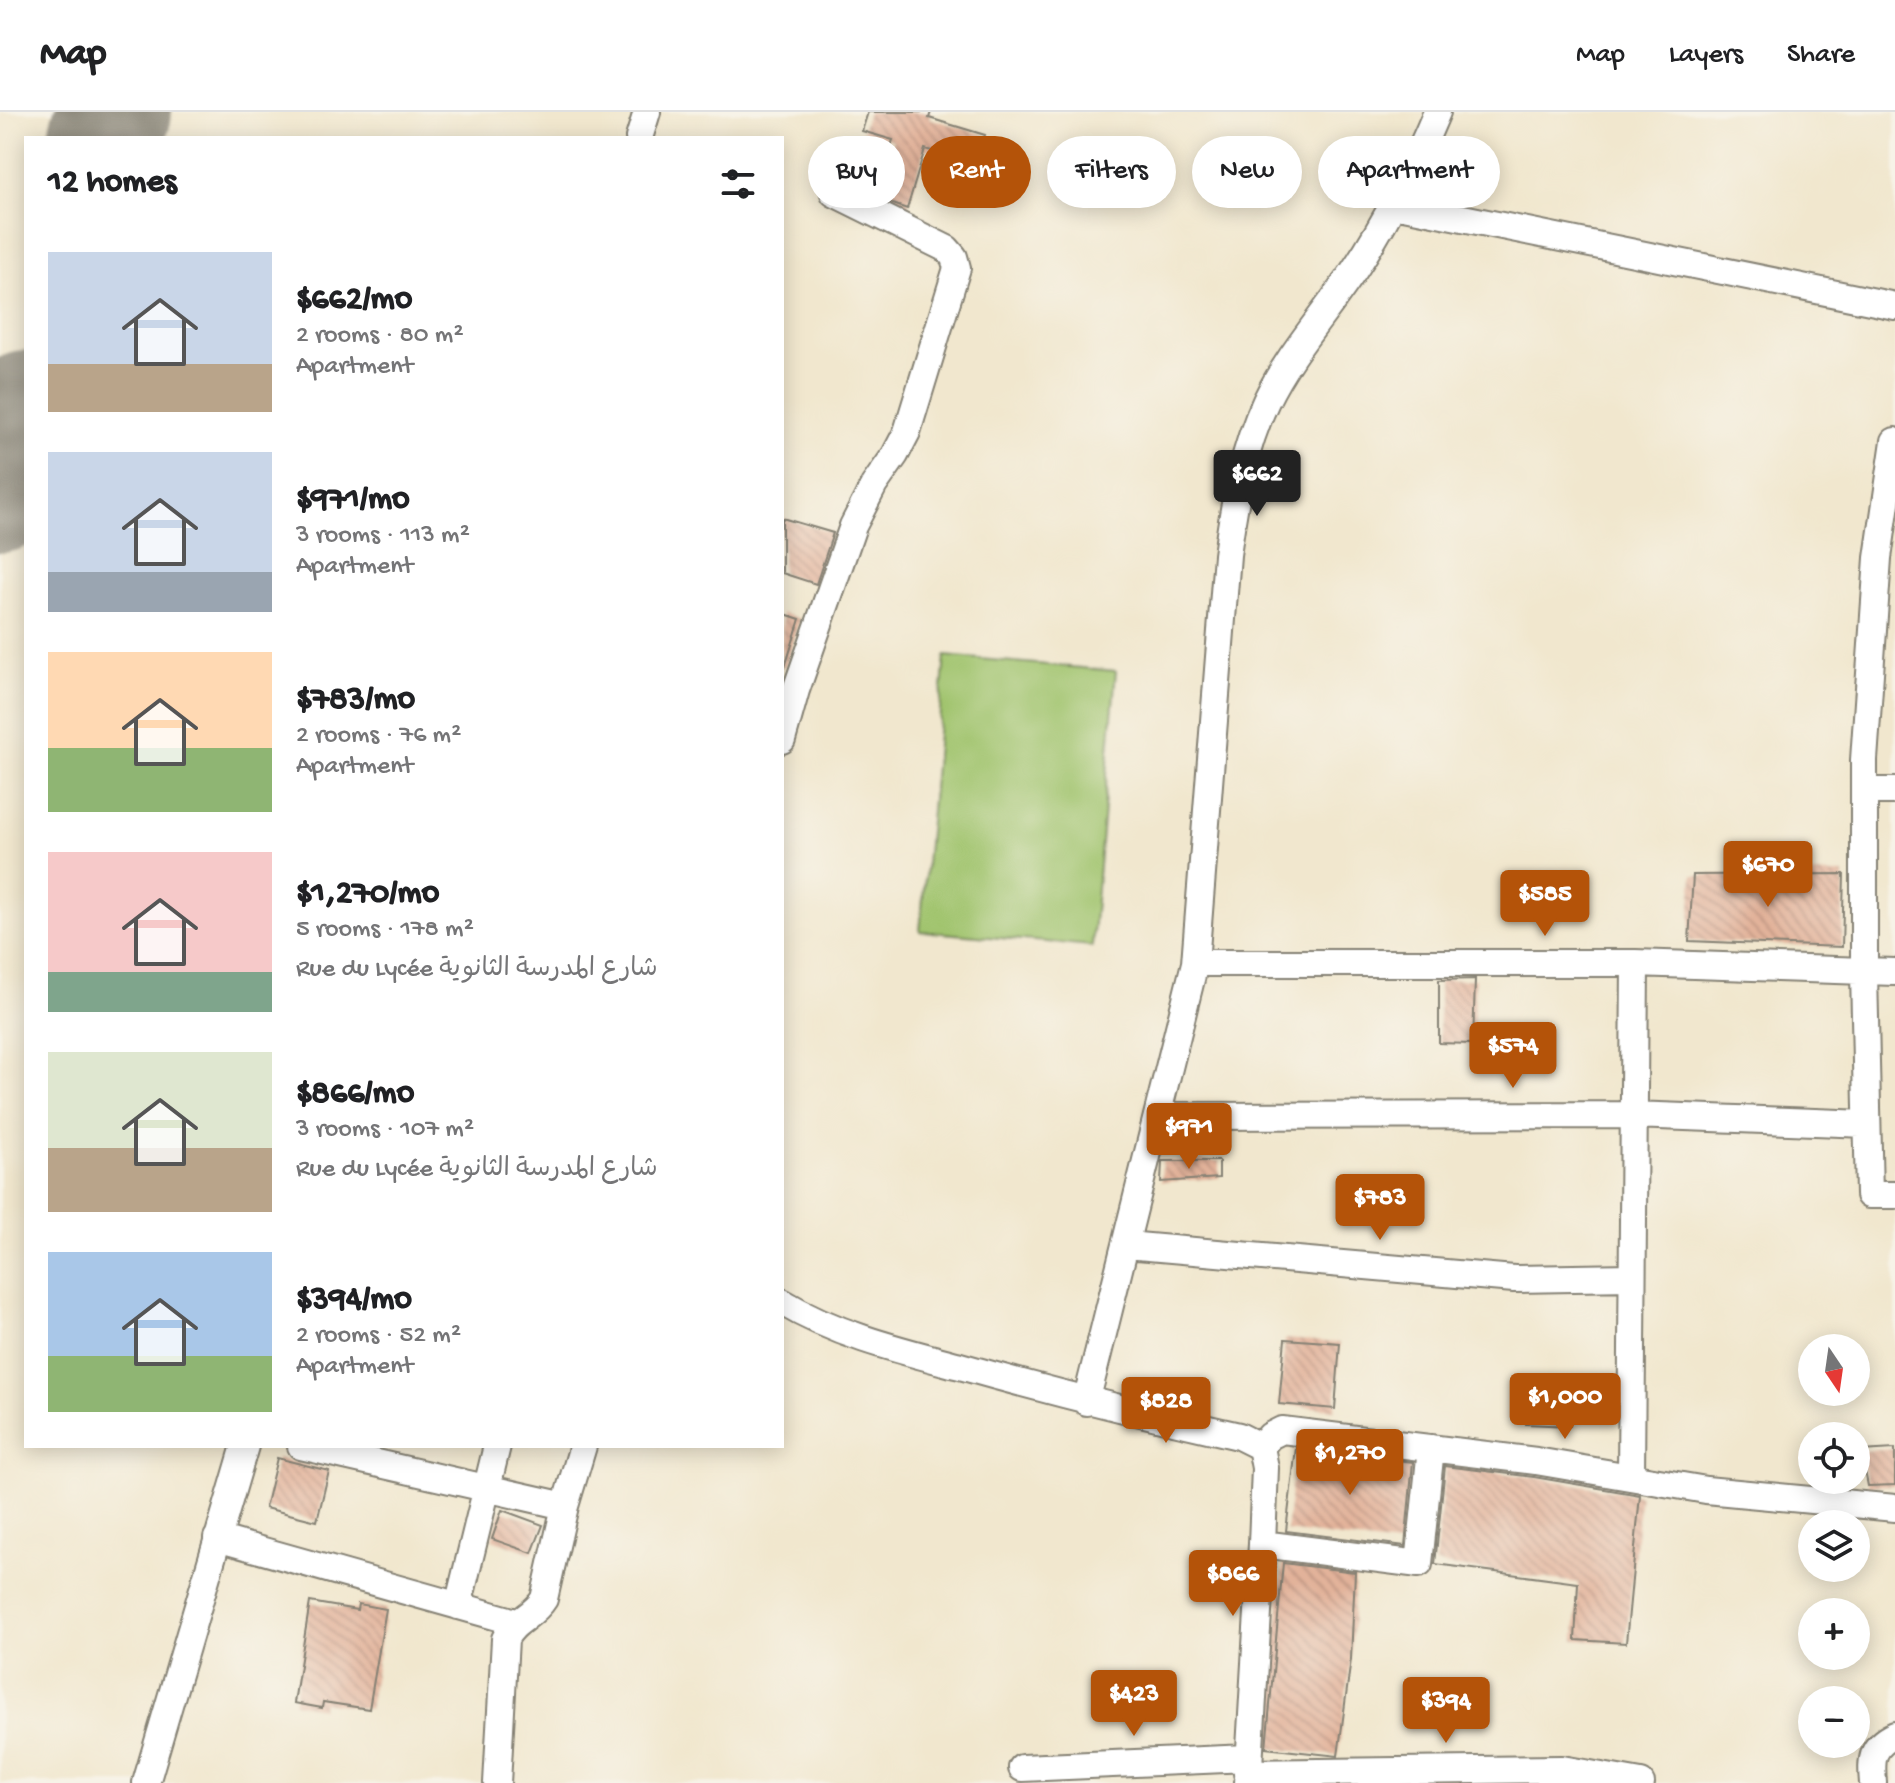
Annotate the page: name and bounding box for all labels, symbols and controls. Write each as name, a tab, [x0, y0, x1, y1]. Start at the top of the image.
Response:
text: Map	[40, 33, 106, 77]
text: Map	[1576, 39, 1625, 72]
text: Layers	[1669, 39, 1743, 72]
text: Share	[1787, 39, 1855, 72]
chip: Buy	[808, 136, 905, 208]
chip: Rent	[921, 136, 1031, 208]
chip: Filters	[1047, 136, 1176, 208]
chip: New	[1192, 136, 1302, 208]
chip: Apartment	[1318, 136, 1500, 208]
icon: filters	[716, 162, 760, 206]
text: 12 homes	[48, 164, 177, 204]
text: $662/mo	[296, 281, 412, 321]
icon: home	[112, 284, 208, 380]
text: 2 rooms · 80 m²	[296, 321, 464, 352]
text: Apartment	[296, 352, 413, 383]
pin: $662	[1210, 450, 1304, 518]
text: $662	[1232, 460, 1282, 491]
text: $971/mo	[296, 481, 410, 521]
icon: home	[112, 484, 208, 580]
text: 3 rooms · 113 m²	[296, 521, 470, 552]
text: Apartment	[296, 552, 413, 583]
text: $783/mo	[296, 681, 415, 721]
icon: home	[112, 684, 208, 780]
text: 2 rooms · 76 m²	[296, 721, 461, 752]
text: Apartment	[296, 752, 413, 783]
pin: $670	[1721, 841, 1815, 909]
text: $670	[1741, 851, 1795, 882]
pin: $585	[1498, 870, 1592, 938]
text: $1,270/mo	[296, 875, 439, 915]
text: $585	[1518, 880, 1572, 911]
icon: home	[112, 884, 208, 980]
text: 5 rooms · 178 m²	[296, 915, 474, 946]
text: Rue du Lycée شارع المدرسة الثانوية	[296, 955, 658, 986]
pin: $574	[1466, 1022, 1560, 1090]
text: $574	[1487, 1032, 1539, 1063]
text: $866/mo	[296, 1075, 414, 1115]
icon: home	[112, 1084, 208, 1180]
pin: $971	[1142, 1103, 1236, 1171]
text: $971	[1165, 1113, 1213, 1144]
text: 3 rooms · 107 m²	[296, 1115, 474, 1146]
text: Rue du Lycée شارع المدرسة الثانوية	[296, 1155, 658, 1186]
pin: $783	[1333, 1174, 1427, 1242]
text: $783	[1354, 1184, 1406, 1215]
text: $394/mo	[296, 1281, 412, 1321]
icon: home	[112, 1284, 208, 1380]
text: 2 rooms · 52 m²	[296, 1321, 461, 1352]
north arrow	[1798, 1334, 1870, 1406]
map controls	[1798, 1334, 1870, 1758]
text: Apartment	[296, 1352, 413, 1383]
pin: $1,000	[1500, 1373, 1630, 1441]
pin: $828	[1119, 1377, 1213, 1445]
text: $1,000	[1528, 1383, 1602, 1414]
text: $828	[1140, 1387, 1192, 1418]
button: locate	[1798, 1422, 1870, 1494]
pin: $1,270	[1285, 1429, 1415, 1497]
text: $1,270	[1314, 1439, 1386, 1470]
button: layers	[1798, 1510, 1870, 1582]
pin: $866	[1186, 1550, 1280, 1618]
text: $866	[1207, 1560, 1259, 1591]
button: +	[1798, 1598, 1870, 1670]
pin: $423	[1087, 1670, 1181, 1738]
pin: $394	[1399, 1677, 1493, 1745]
text: $423	[1109, 1680, 1159, 1711]
button: −	[1798, 1686, 1870, 1758]
text: $394	[1421, 1687, 1471, 1718]

